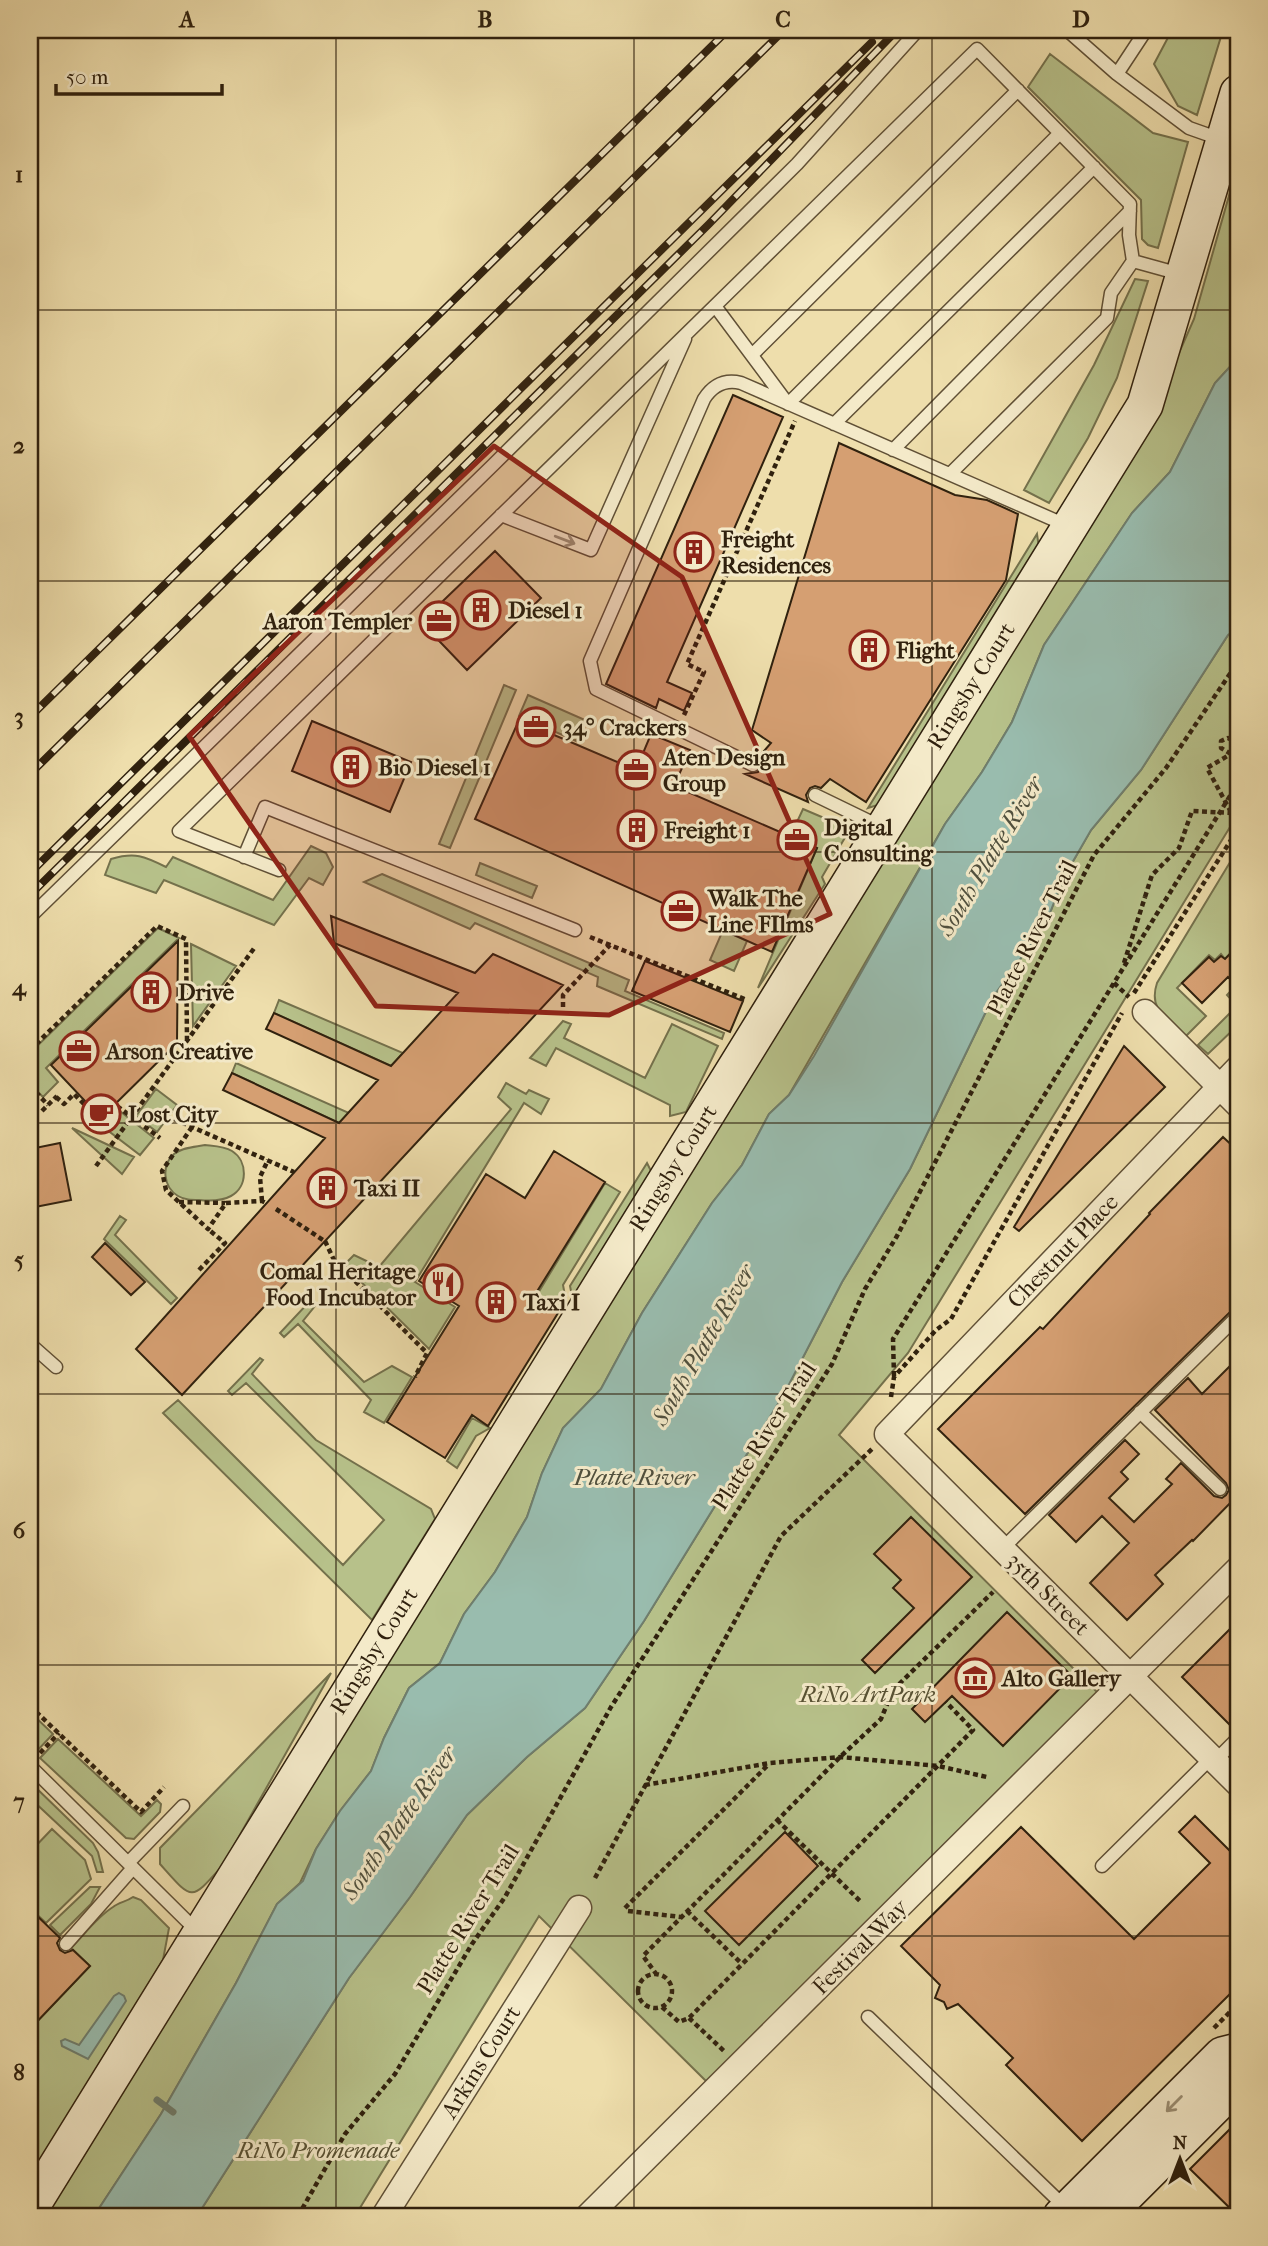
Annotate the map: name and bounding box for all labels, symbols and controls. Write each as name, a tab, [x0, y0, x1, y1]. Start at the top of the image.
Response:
text: A	[178, 6, 196, 33]
text: B	[478, 6, 493, 33]
text: C	[775, 6, 791, 33]
text: D	[1072, 6, 1090, 33]
scale bar	[56, 52, 222, 96]
text: 50 m	[66, 65, 109, 89]
text: 1	[15, 161, 23, 188]
text: 2	[13, 432, 25, 459]
place label: Freight Residences	[720, 526, 832, 579]
building icon: Freight Residences	[673, 531, 715, 573]
one-way arrow	[553, 534, 575, 547]
building icon: Diesel 1	[460, 589, 502, 631]
place label: Diesel 1	[508, 597, 583, 624]
office icon: Aaron Templer	[418, 600, 460, 642]
place label: Aaron Templer	[261, 608, 413, 635]
street label: Ringsby Court	[921, 618, 1021, 754]
building icon: Flight	[848, 629, 890, 671]
place label: Flight	[895, 637, 956, 664]
text: 3	[14, 703, 24, 730]
office icon: 34° Crackers	[515, 706, 557, 748]
place label: 34° Crackers	[563, 714, 687, 741]
place label: Aten Design Group	[661, 744, 786, 797]
building icon: Bio Diesel 1	[330, 746, 372, 788]
office icon: Aten Design Group	[615, 749, 657, 791]
place label: Bio Diesel 1	[378, 754, 491, 781]
water label: South Platte River	[931, 769, 1050, 942]
building icon: Freight 1	[616, 809, 658, 851]
place label: Digital Consulting	[824, 814, 933, 867]
place label: Freight 1	[663, 817, 750, 844]
office icon: Digital Consulting	[776, 819, 818, 861]
street label: Platte River Trail	[981, 855, 1083, 1020]
place label: Walk The Line FIlms	[707, 885, 814, 938]
office icon: Walk The Line FIlms	[660, 890, 702, 932]
building icon: Drive	[130, 971, 172, 1013]
text: 4	[11, 974, 27, 1001]
place label: Drive	[178, 979, 235, 1006]
office icon: Arson Creative	[58, 1030, 100, 1072]
place label: Arson Creative	[104, 1038, 254, 1065]
cafe icon: Lost City	[80, 1093, 122, 1135]
street label: Ringsby Court	[623, 1100, 723, 1236]
place label: Lost City	[128, 1101, 219, 1128]
building icon: Taxi II	[306, 1167, 348, 1209]
place label: Taxi II	[353, 1175, 420, 1202]
street label: Chestnut Place	[1002, 1188, 1124, 1314]
text: 5	[14, 1246, 24, 1273]
place label: Comal Heritage Food Incubator	[260, 1258, 417, 1311]
water label: South Platte River	[645, 1258, 762, 1431]
restaurant icon: Comal Heritage Food Incubator	[422, 1263, 464, 1305]
building icon: Taxi I	[475, 1281, 517, 1323]
place label: Taxi I	[522, 1289, 580, 1316]
street label: Platte River Trail	[706, 1356, 822, 1515]
water label: Platte River	[573, 1463, 697, 1491]
text: 6	[13, 1517, 26, 1544]
street label: 35th Street	[1001, 1547, 1095, 1641]
street label: Ringsby Court	[324, 1583, 424, 1719]
museum icon: Alto Gallery	[954, 1657, 996, 1699]
place label: Alto Gallery	[1000, 1665, 1123, 1692]
park label: RiNo ArtPark	[798, 1681, 936, 1708]
water label: South Platte River	[335, 1739, 464, 1906]
text: 7	[12, 1788, 25, 1815]
street label: Platte River Trail	[411, 1839, 525, 1999]
street label: Festival Way	[807, 1893, 914, 2000]
street label: Arkins Court	[435, 2001, 526, 2124]
text: 8	[13, 2059, 25, 2086]
one-way arrow	[1165, 2095, 1182, 2112]
north arrow	[1146, 2124, 1216, 2194]
text: N	[1173, 2132, 1188, 2154]
park label: RiNo Promenade	[235, 2137, 400, 2164]

